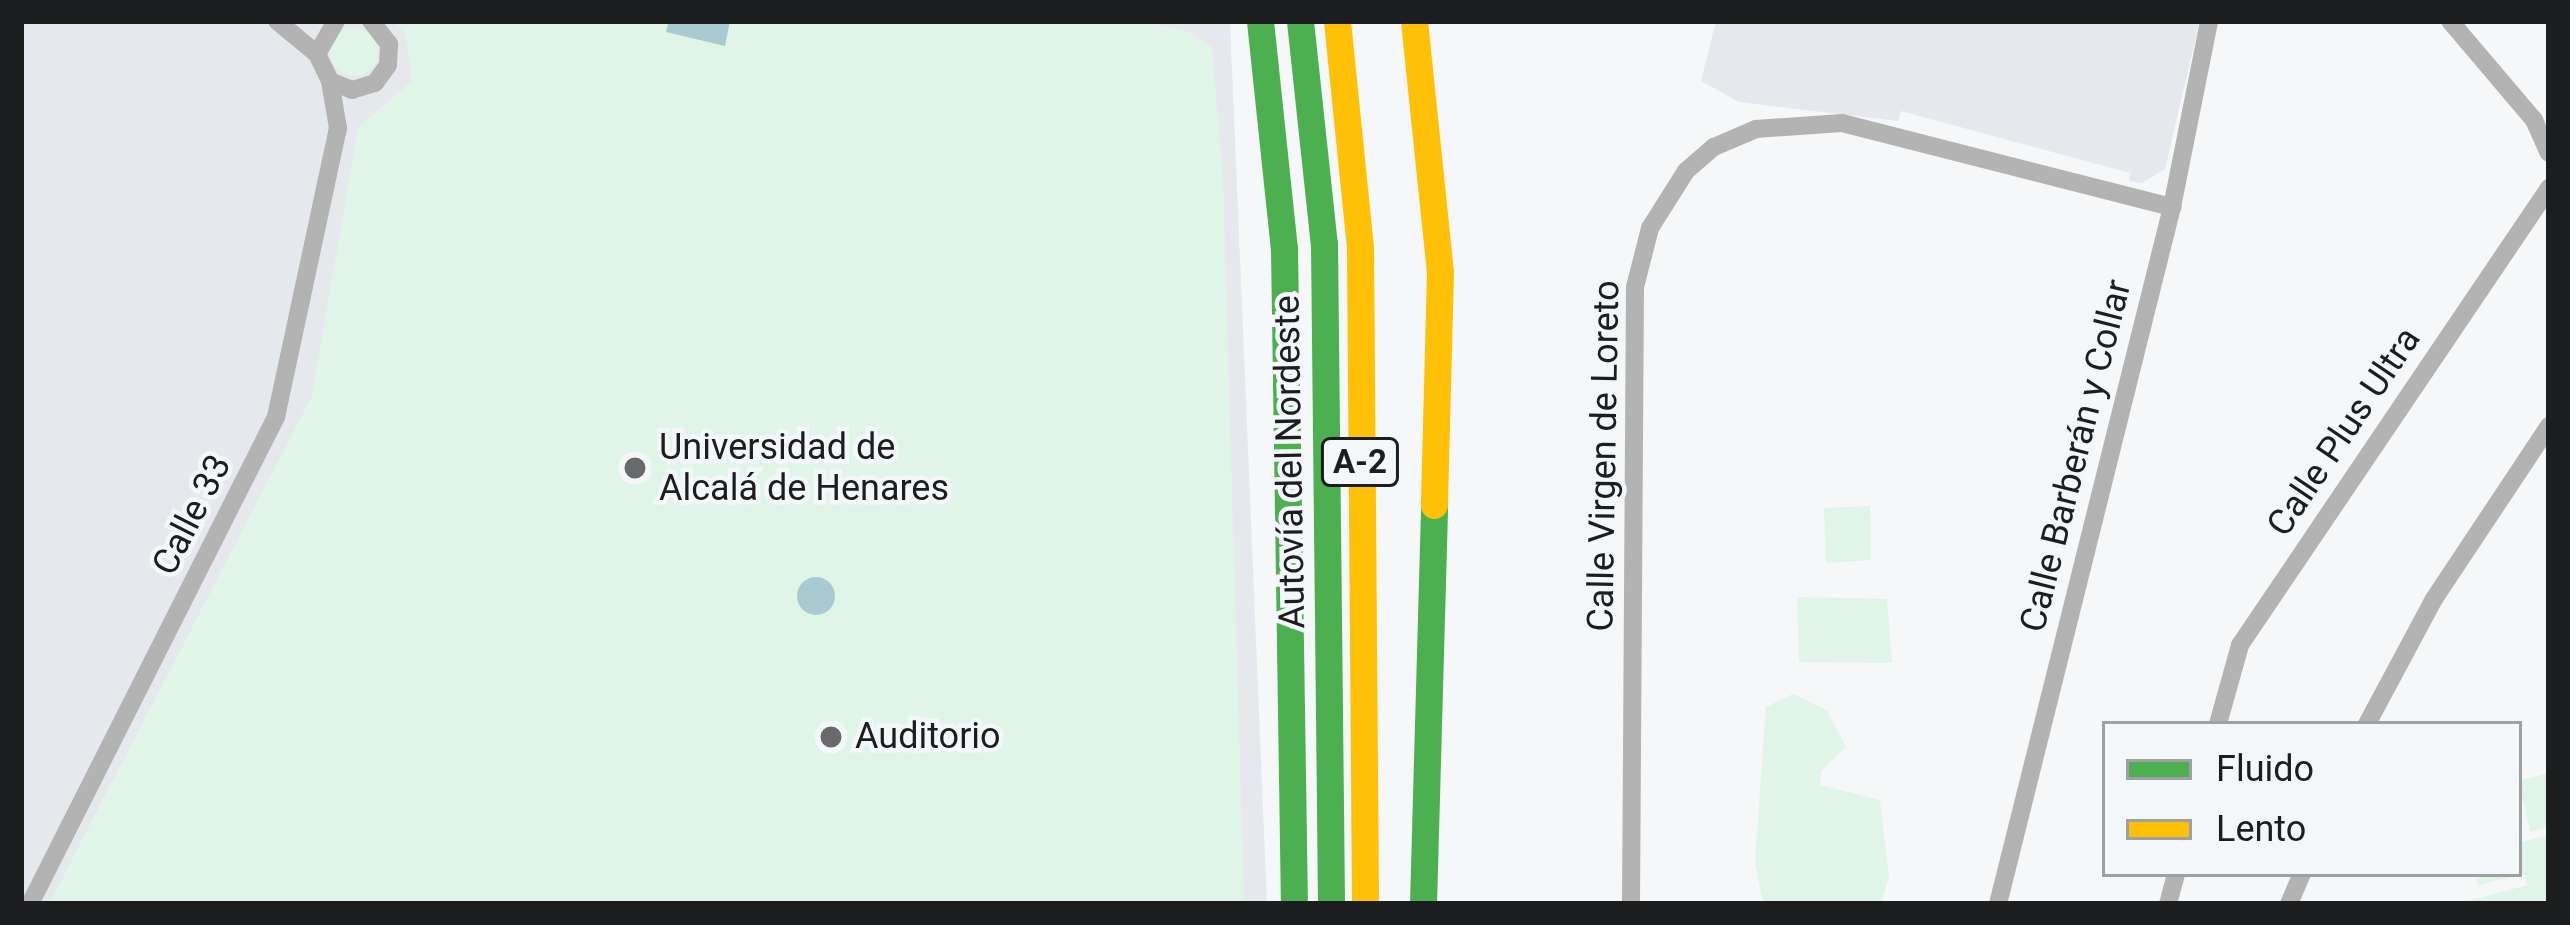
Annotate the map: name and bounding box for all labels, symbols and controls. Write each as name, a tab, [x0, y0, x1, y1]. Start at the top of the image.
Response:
street label: Calle Barberán y Collar	[2011, 276, 2141, 636]
street label: Calle Virgen de Loreto	[1579, 280, 1629, 632]
street label: Autovía del Nordeste	[1265, 295, 1315, 629]
street label: Calle Plus Ultra	[2258, 319, 2430, 545]
place label: Universidad de Alcalá de Henares	[659, 425, 949, 510]
road number: A-2	[1318, 435, 1402, 489]
street label: Calle 33	[143, 448, 241, 582]
marker: Universidad de Alcalá de Henares	[622, 455, 648, 481]
place label: Auditorio	[855, 715, 1001, 759]
legend	[2102, 721, 2522, 877]
marker: Auditorio	[818, 724, 844, 750]
text: Fluido	[2216, 748, 2314, 790]
text: Lento	[2216, 808, 2306, 850]

